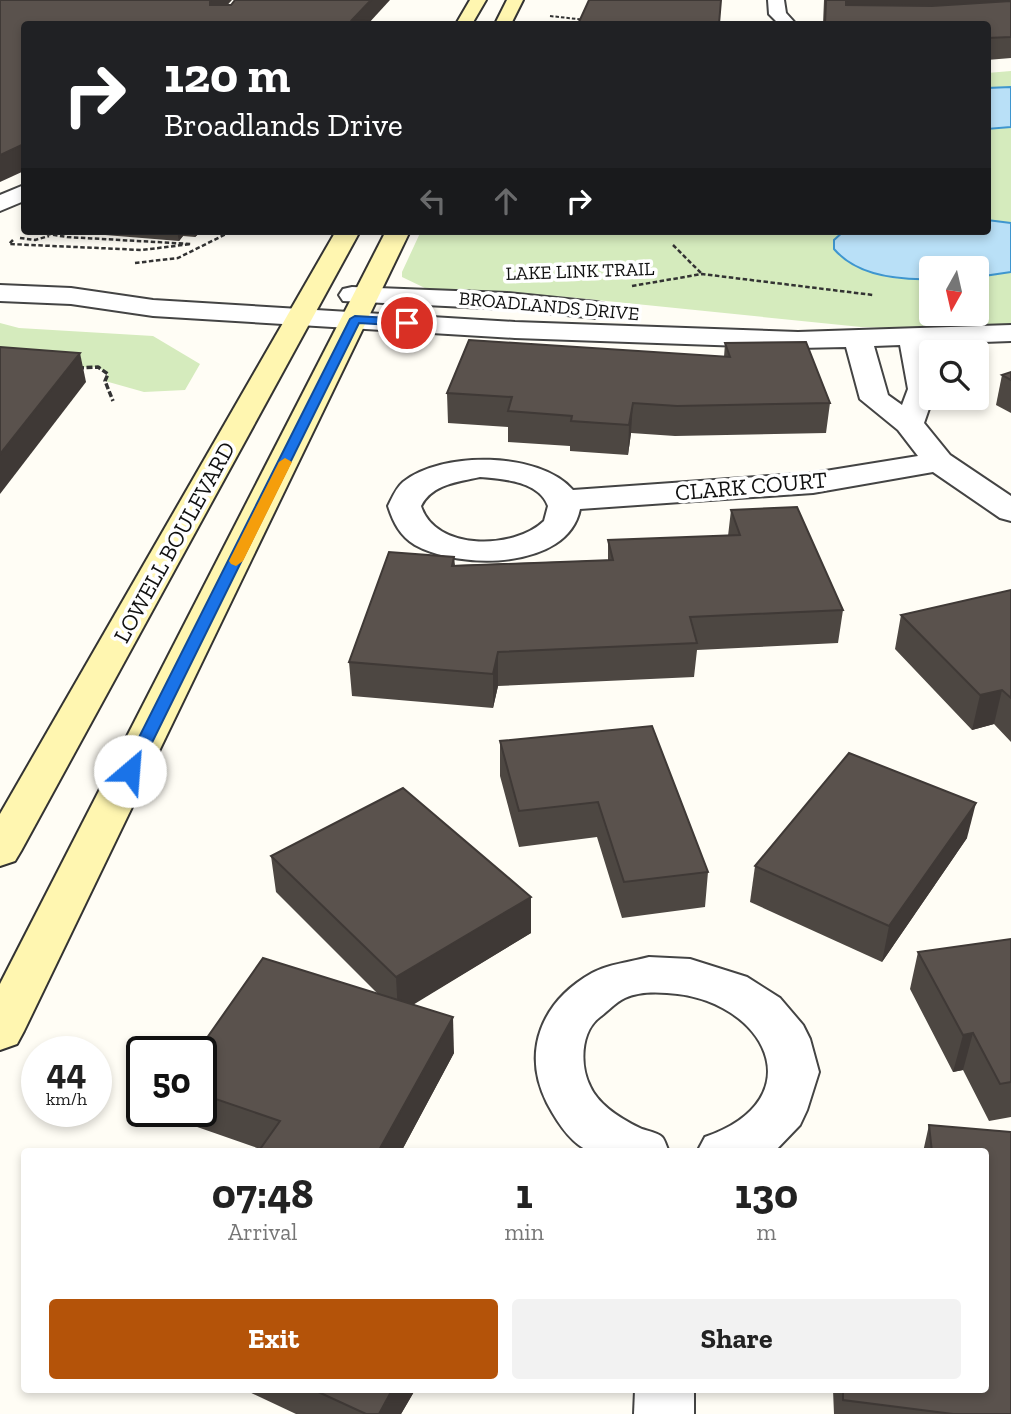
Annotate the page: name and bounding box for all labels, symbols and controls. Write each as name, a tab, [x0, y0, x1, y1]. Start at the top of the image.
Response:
text: 120 m	[164, 46, 290, 105]
icon: right	[49, 49, 140, 140]
text: Broadlands Drive	[164, 106, 403, 144]
icon: left	[414, 182, 452, 220]
icon: ahead	[487, 182, 525, 220]
icon: right	[560, 182, 598, 220]
north arrow	[919, 256, 989, 326]
map controls	[919, 256, 989, 410]
street label: LAKE LINK TRAIL	[505, 257, 656, 285]
street label: BROADLANDS DRIVE	[458, 287, 640, 325]
pin	[377, 293, 437, 353]
icon: arrive	[388, 304, 426, 342]
button: search	[919, 340, 989, 410]
street label: LOWELL BOULEVARD	[107, 437, 241, 647]
street label: CLARK COURT	[674, 465, 828, 507]
position arrow	[93, 734, 167, 808]
speed limit sign: 50	[126, 1036, 217, 1127]
text: 44	[47, 1051, 86, 1093]
text: km/h	[46, 1088, 87, 1110]
text: 07:48	[212, 1168, 314, 1219]
text: 1	[516, 1168, 533, 1219]
text: 130	[735, 1168, 798, 1219]
text: Arrival	[228, 1218, 297, 1246]
text: min	[504, 1218, 544, 1246]
text: m	[757, 1218, 776, 1246]
button: Exit	[49, 1299, 498, 1379]
button: Share	[512, 1299, 961, 1379]

